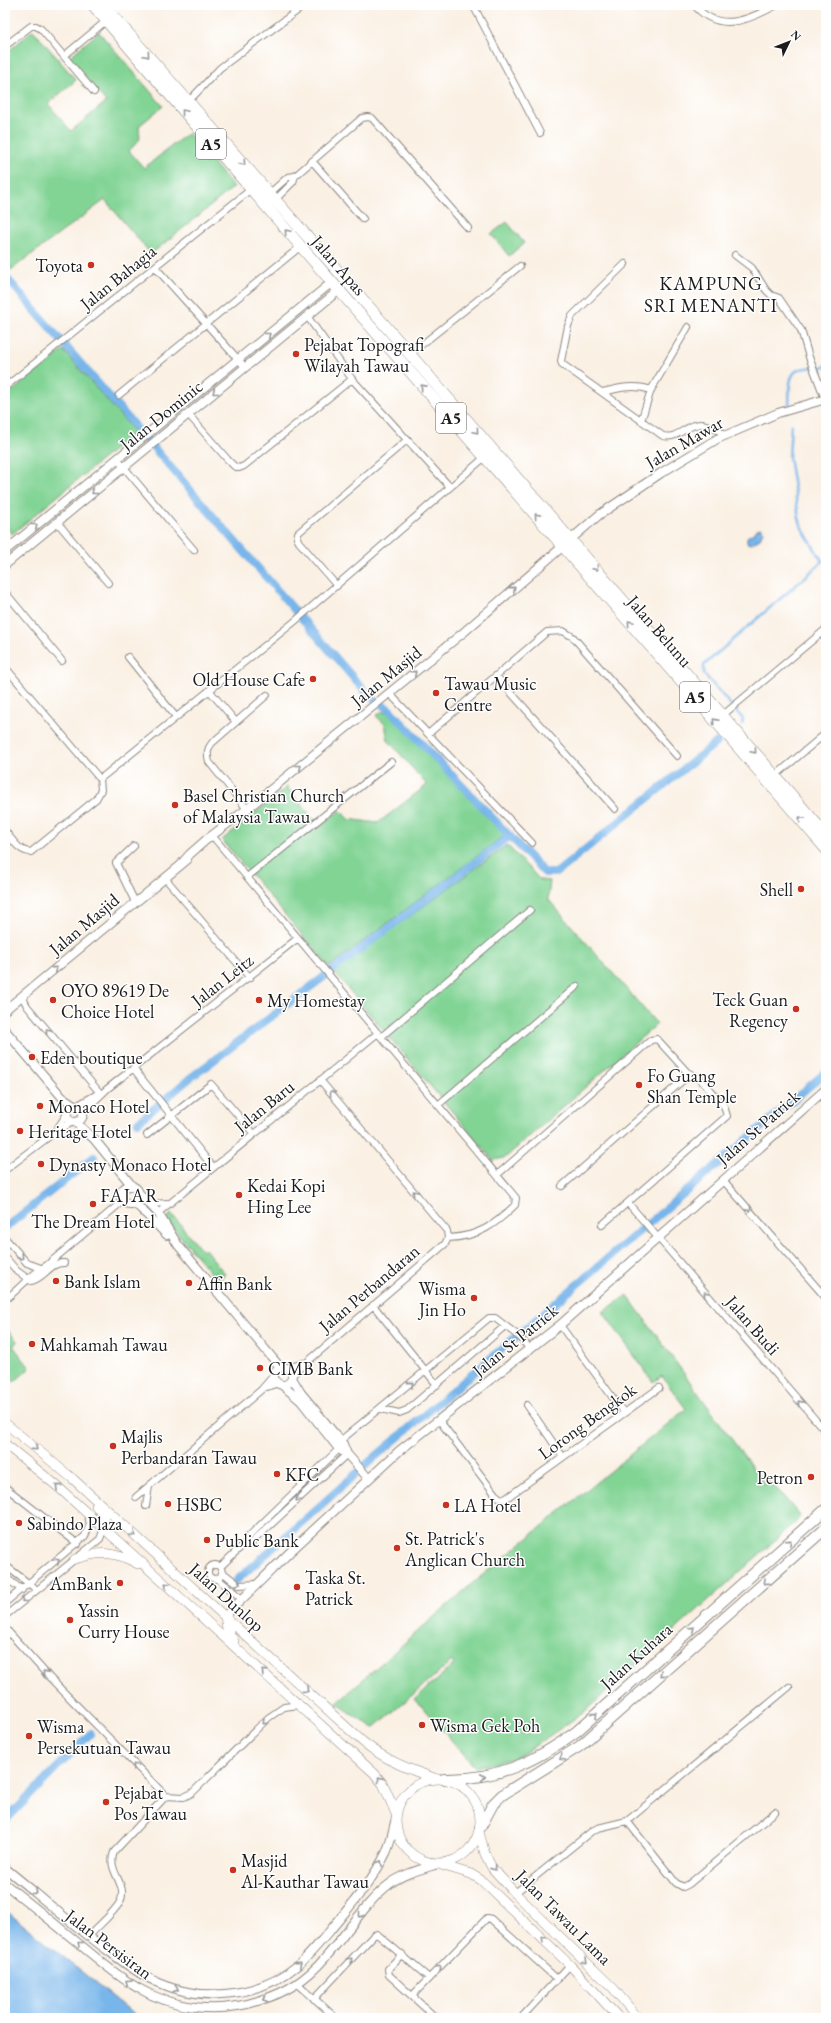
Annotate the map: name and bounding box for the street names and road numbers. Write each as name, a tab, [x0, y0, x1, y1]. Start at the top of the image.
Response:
road number: A5	[196, 129, 226, 159]
street label: Jalan Apas	[305, 229, 372, 300]
street label: Jalan Bahagia	[74, 239, 161, 316]
street label: Jalan Dominic	[113, 375, 207, 457]
road number: A5	[436, 403, 466, 433]
street label: Jalan Mawar	[639, 411, 727, 474]
street label: Jalan Belunu	[621, 589, 698, 672]
street label: Jalan Masjid	[344, 640, 427, 713]
road number: A5	[680, 682, 710, 712]
street label: Jalan Masjid	[43, 888, 124, 961]
street label: Jalan Leitz	[185, 949, 258, 1013]
street label: Jalan Baru	[228, 1074, 299, 1139]
street label: Jalan St Patrick	[710, 1084, 805, 1171]
street label: Jalan Perbandaran	[312, 1239, 424, 1338]
street label: Jalan Budi	[720, 1289, 786, 1360]
street label: Jalan St Patrick	[466, 1298, 563, 1383]
street label: Lorong Bengkok	[533, 1377, 641, 1464]
street label: Jalan Dunlop	[183, 1556, 269, 1637]
street label: Jalan Kuhara	[594, 1617, 677, 1696]
street label: Jalan Tawau Lama	[510, 1863, 617, 1970]
street label: Jalan Persisiran	[59, 1903, 157, 1985]

